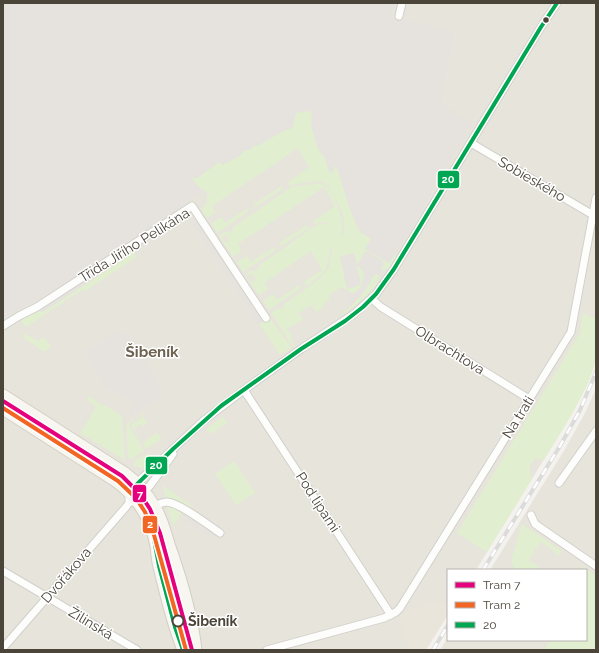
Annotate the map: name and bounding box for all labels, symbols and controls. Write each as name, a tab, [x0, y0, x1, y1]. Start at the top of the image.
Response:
unlabelled marker	[541, 15, 551, 25]
street label: Sobieského	[495, 153, 569, 205]
line badge: 20	[437, 170, 460, 189]
text: 20	[442, 173, 455, 186]
street label: Třída Jiřího Pelikána	[76, 204, 192, 286]
street label: Olbrachtova	[412, 322, 488, 378]
district label: Šibeník	[126, 343, 179, 361]
street label: Na trati	[499, 393, 537, 441]
line badge: 20	[145, 456, 168, 475]
text: 20	[150, 459, 163, 472]
street label: Pod lipami	[293, 469, 343, 535]
line badge: 7	[132, 484, 147, 503]
text: 7	[137, 488, 144, 501]
line badge: 2	[142, 515, 158, 534]
text: 2	[147, 518, 153, 531]
street label: Dvořákova	[38, 544, 94, 606]
legend	[447, 569, 587, 641]
text: Tram 7	[483, 578, 521, 592]
text: Tram 2	[483, 598, 520, 612]
street label: Žilinská	[66, 603, 116, 642]
place label: Šibeník	[188, 612, 237, 629]
marker: Šibeník	[171, 614, 185, 628]
text: 20	[483, 618, 497, 632]

